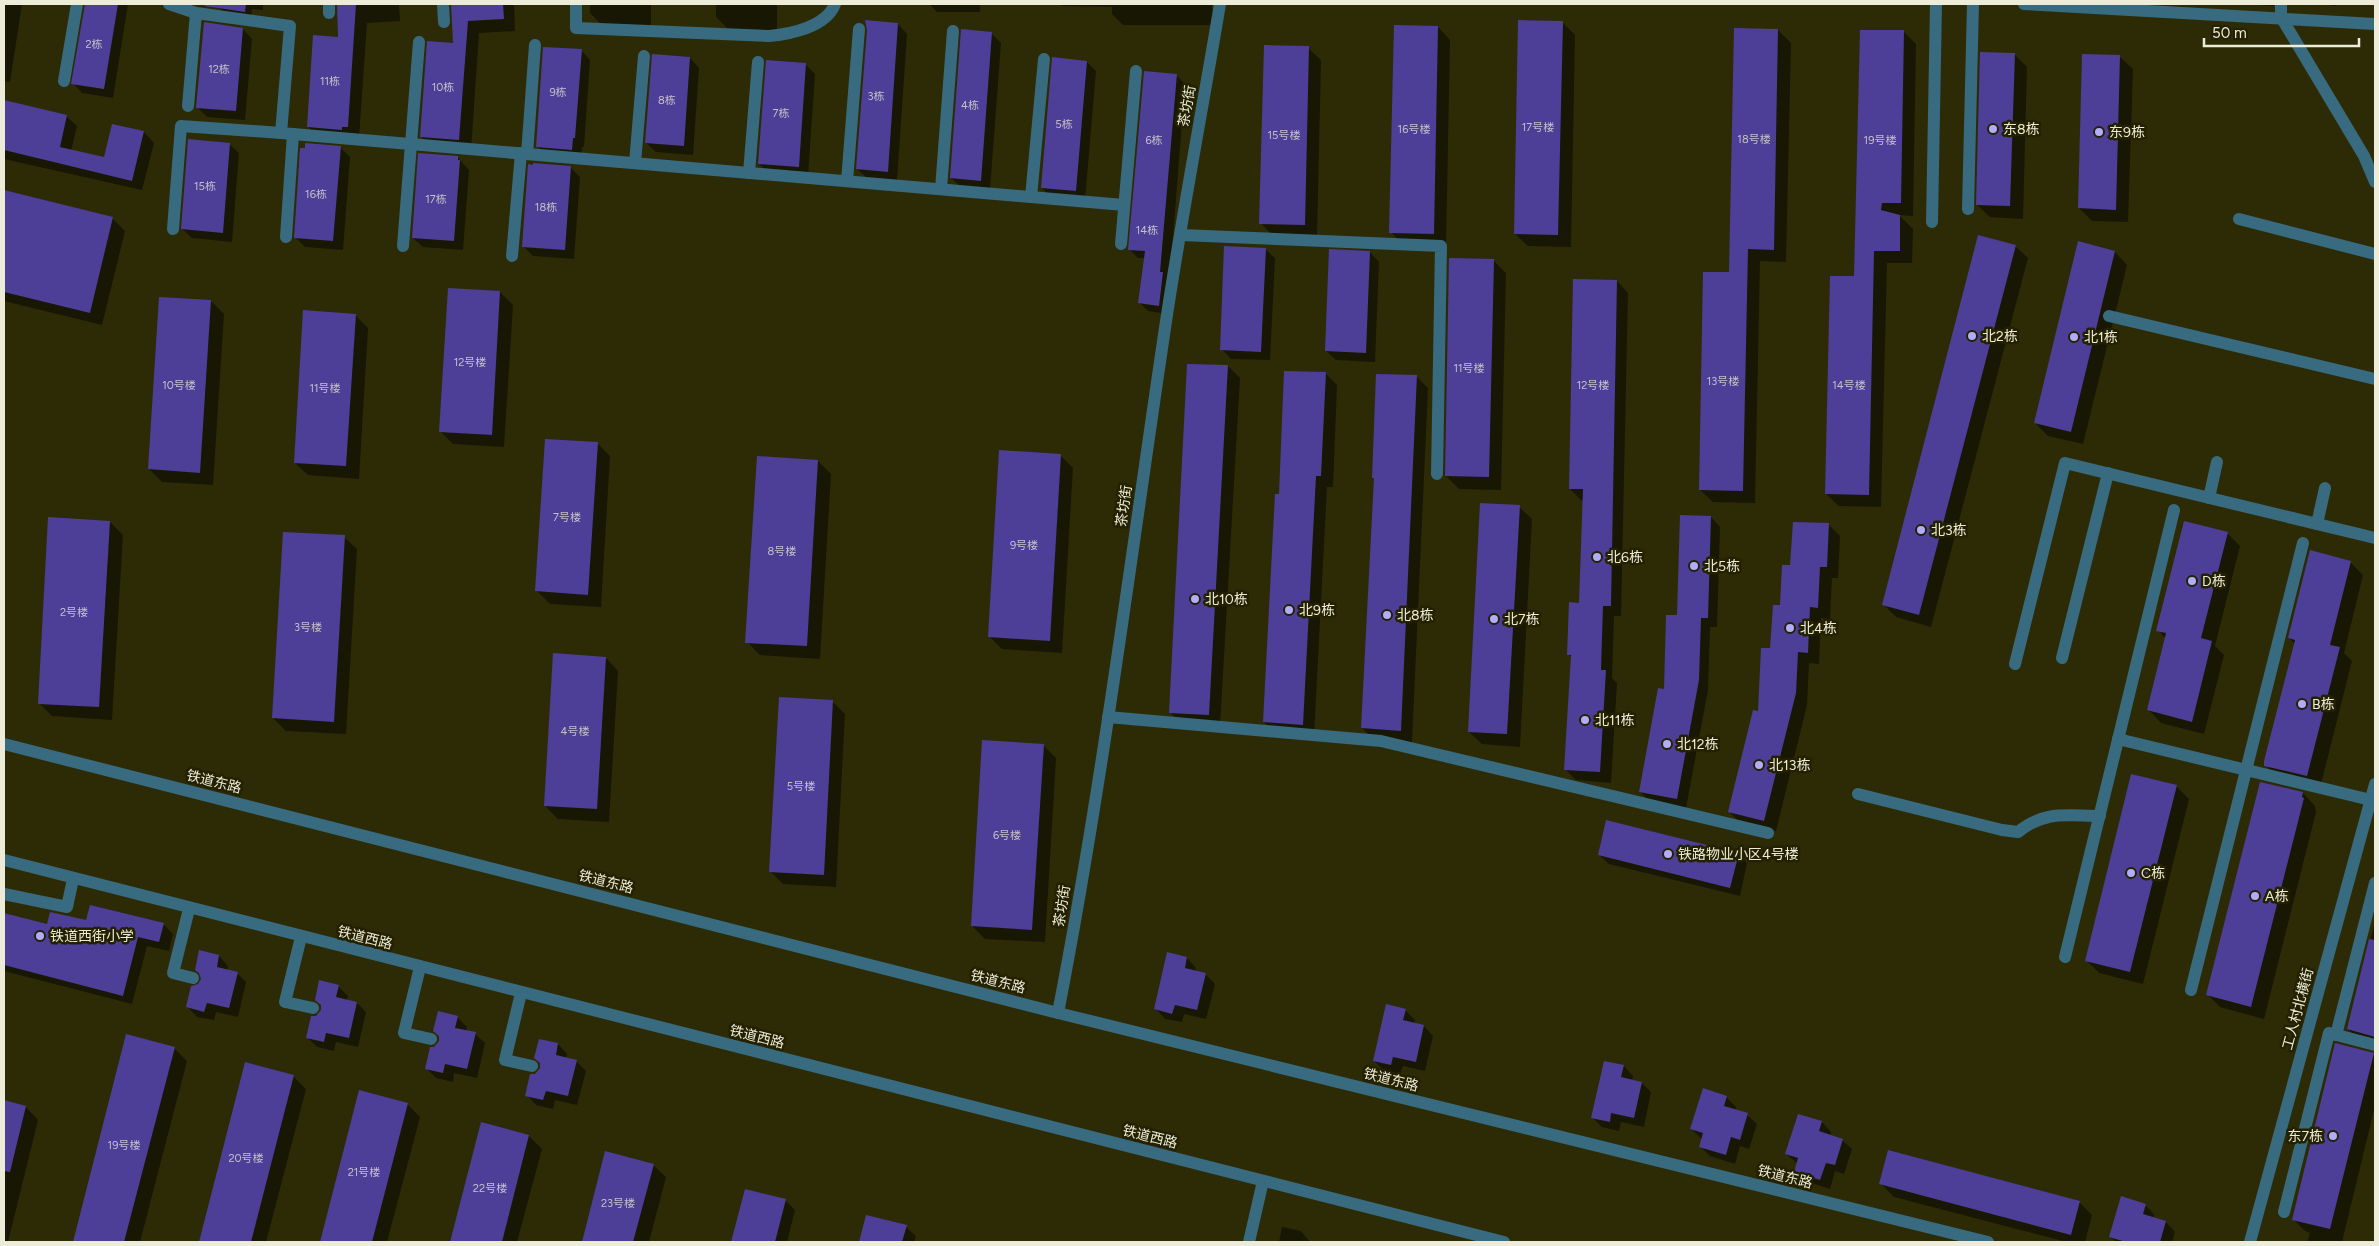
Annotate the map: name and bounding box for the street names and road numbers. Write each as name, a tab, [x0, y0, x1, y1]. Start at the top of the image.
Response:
street label: 茶坊街	[1175, 84, 1199, 128]
street label: 茶坊街	[1113, 484, 1135, 528]
street label: 铁道东路	[185, 767, 243, 797]
street label: 铁道东路	[577, 867, 635, 897]
street label: 茶坊街	[1050, 884, 1074, 928]
street label: 铁道西路	[336, 923, 394, 953]
street label: 工人村北横街	[2279, 966, 2317, 1052]
street label: 铁道东路	[969, 967, 1027, 997]
street label: 铁道西路	[728, 1022, 786, 1052]
street label: 铁道东路	[1362, 1065, 1420, 1095]
street label: 铁道西路	[1121, 1122, 1179, 1152]
street label: 铁道东路	[1756, 1162, 1814, 1192]

